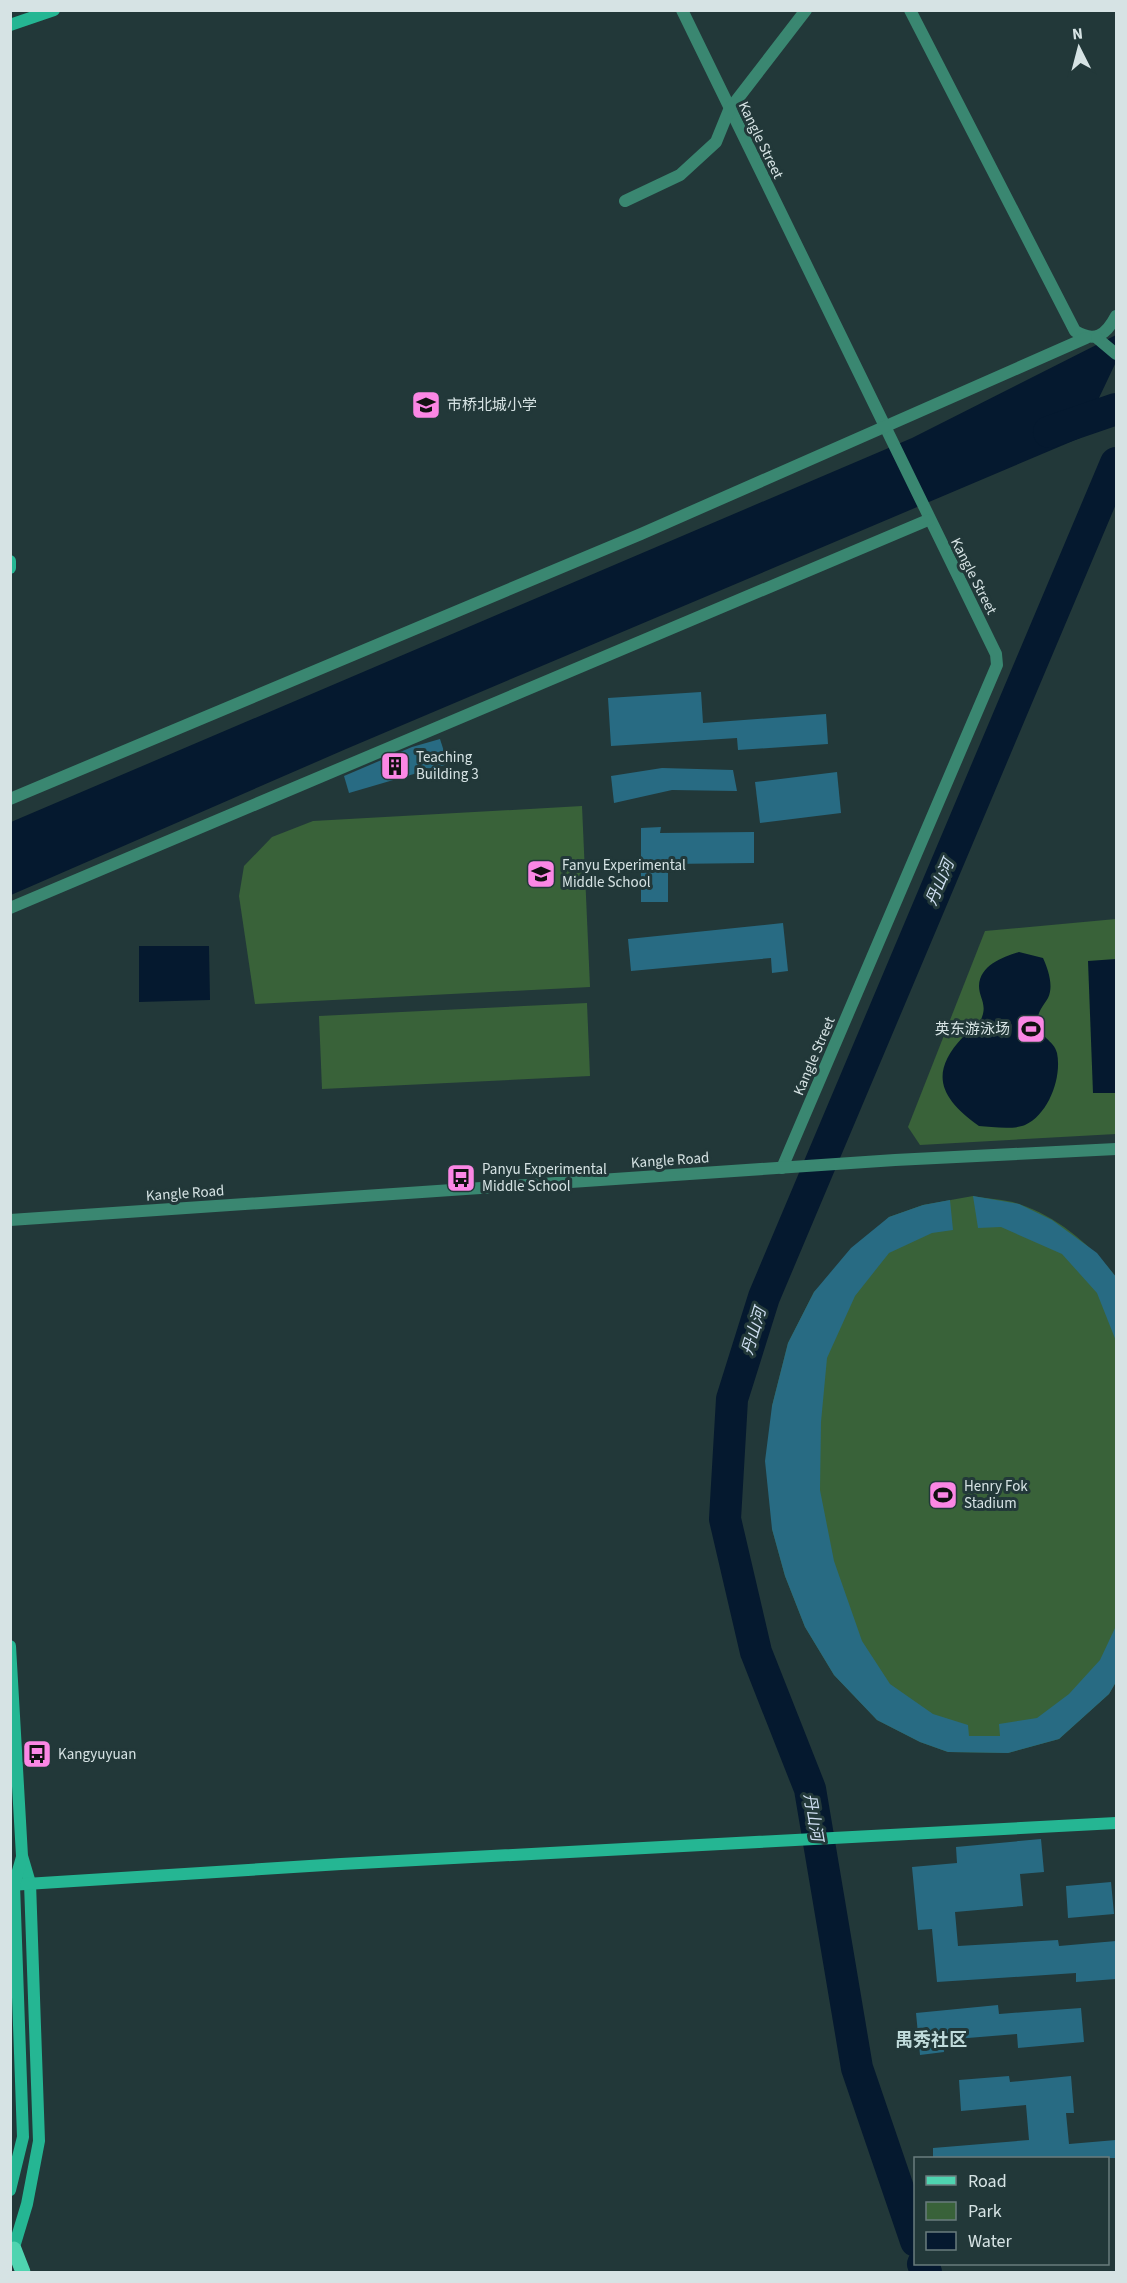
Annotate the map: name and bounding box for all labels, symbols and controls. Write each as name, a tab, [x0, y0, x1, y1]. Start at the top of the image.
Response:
north arrow	[1049, 18, 1109, 78]
text: N	[1071, 23, 1084, 46]
street label: Kangle Street	[733, 98, 788, 183]
school or university icon: 市桥北城小学	[410, 389, 442, 421]
place label: 市桥北城小学	[447, 395, 537, 416]
street label: Kangle Street	[945, 534, 1002, 618]
place label: Teaching Building 3	[416, 747, 479, 785]
building icon: Teaching Building 3	[379, 750, 411, 782]
water label: 丹山河	[920, 853, 961, 909]
place label: Fanyu Experimental Middle School	[562, 855, 686, 893]
school or university icon: Fanyu Experimental Middle School	[525, 858, 557, 890]
street label: Kangle Street	[788, 1013, 841, 1099]
sports icon: 英东游泳场	[1015, 1013, 1047, 1045]
place label: 英东游泳场	[935, 1019, 1010, 1040]
street label: Kangle Road	[630, 1147, 710, 1174]
place label: Panyu Experimental Middle School	[482, 1159, 607, 1197]
bus stop icon: Panyu Experimental Middle School	[445, 1162, 477, 1194]
street label: Kangle Road	[145, 1180, 225, 1207]
water label: 丹山河	[736, 1302, 772, 1357]
place label: Henry Fok Stadium	[964, 1476, 1028, 1514]
sports icon: Henry Fok Stadium	[927, 1479, 959, 1511]
bus stop icon: Kangyuyuan	[21, 1738, 53, 1770]
place label: Kangyuyuan	[58, 1744, 136, 1765]
water label: 丹山河	[798, 1792, 829, 1846]
district label: 禺秀社区	[895, 2028, 967, 2053]
legend	[914, 2157, 1109, 2265]
text: Road	[968, 2169, 1007, 2194]
text: Park	[968, 2199, 1002, 2224]
text: Water	[968, 2229, 1012, 2254]

